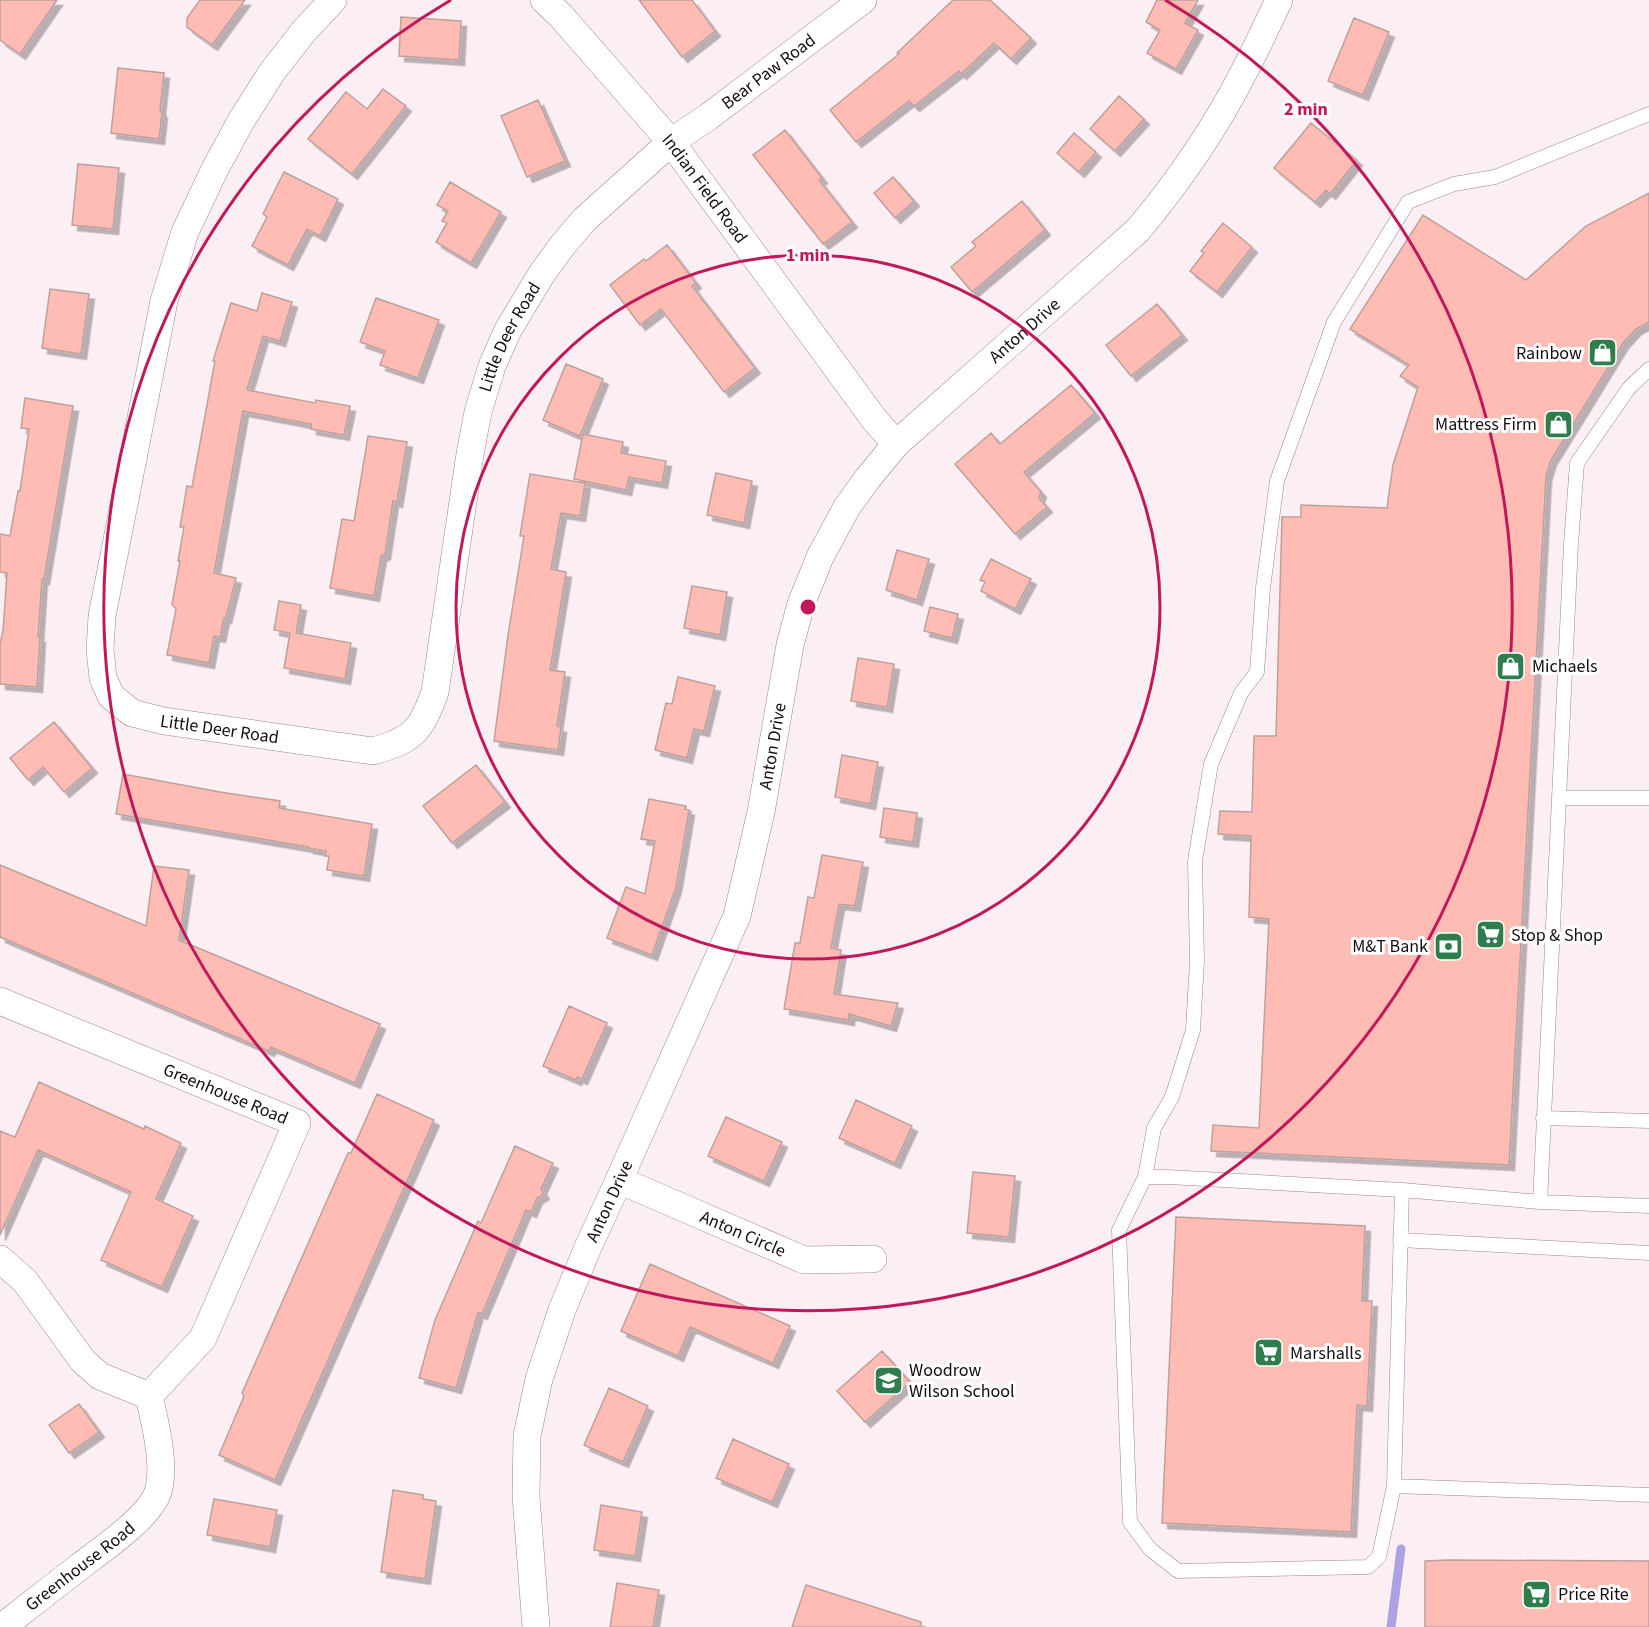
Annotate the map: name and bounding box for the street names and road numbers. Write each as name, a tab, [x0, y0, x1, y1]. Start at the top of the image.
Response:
street label: Bear Paw Road	[716, 28, 821, 116]
street label: Indian Field Road	[656, 128, 753, 249]
street label: Little Deer Road	[473, 278, 547, 395]
street label: Anton Drive	[984, 292, 1066, 369]
street label: Anton Drive	[753, 701, 793, 792]
street label: Little Deer Road	[158, 709, 280, 750]
street label: Greenhouse Road	[159, 1057, 292, 1131]
street label: Anton Drive	[580, 1156, 639, 1246]
street label: Anton Circle	[696, 1204, 790, 1264]
street label: Greenhouse Road	[20, 1516, 141, 1617]

